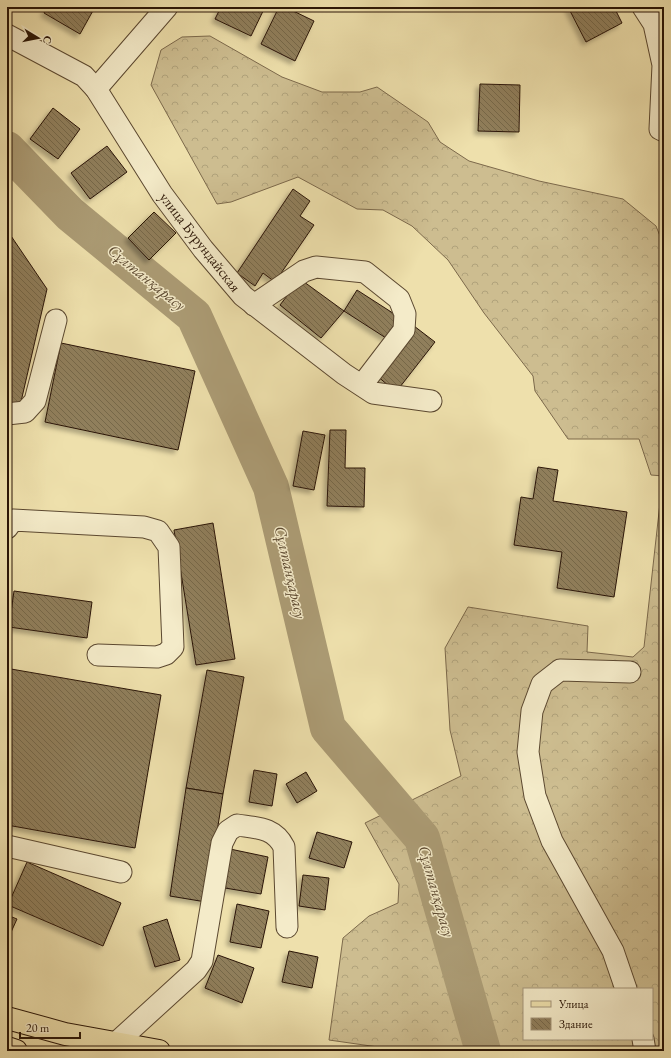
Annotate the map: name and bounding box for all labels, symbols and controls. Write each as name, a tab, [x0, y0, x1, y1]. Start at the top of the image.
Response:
north arrow	[18, 18, 58, 58]
text: С	[40, 35, 55, 45]
street label: улица Бурундайская	[156, 188, 245, 296]
water label: Сұлтанқарасу	[104, 240, 190, 315]
water label: Сұлтанқарасу	[270, 524, 311, 621]
water label: Сұлтанқарасу	[413, 843, 460, 940]
legend	[523, 988, 653, 1040]
text: Улица	[558, 996, 589, 1012]
scale bar	[20, 1014, 80, 1040]
text: Здание	[559, 1016, 593, 1032]
text: 20 m	[26, 1020, 50, 1036]

